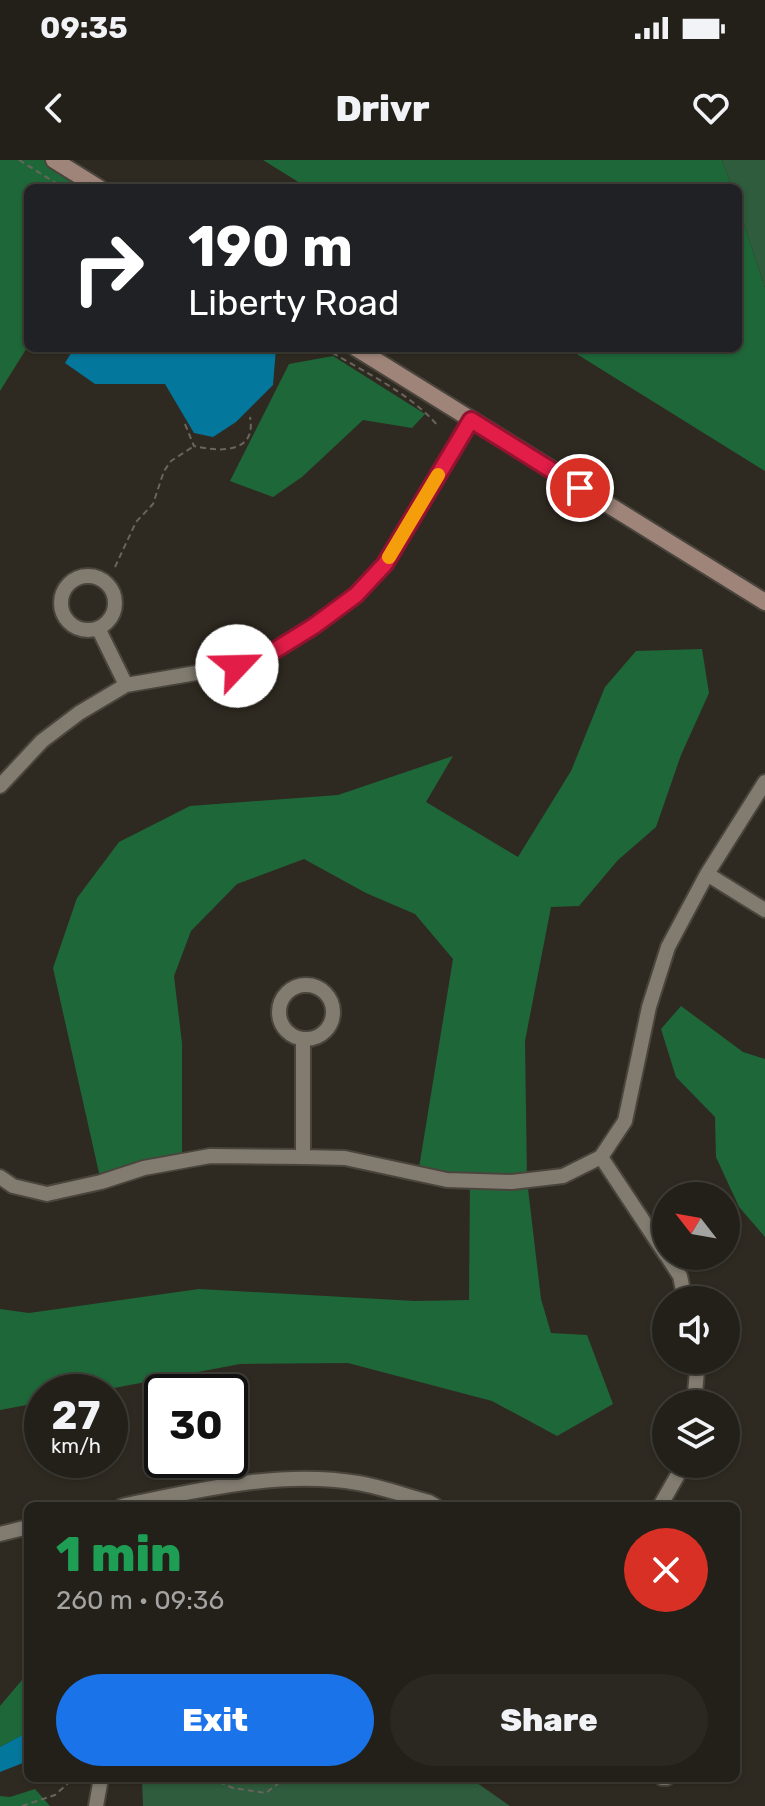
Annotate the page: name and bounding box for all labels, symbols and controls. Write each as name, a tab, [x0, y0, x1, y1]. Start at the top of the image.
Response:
text: 09:35	[40, 10, 128, 46]
icon: back	[32, 86, 76, 130]
icon: heart	[689, 86, 733, 130]
text: Drivr	[335, 87, 430, 130]
text: 190 m	[188, 214, 353, 280]
icon: right	[56, 216, 160, 320]
text: Liberty Road	[188, 281, 399, 324]
pin	[546, 454, 614, 522]
icon: arrive	[558, 466, 602, 510]
position arrow	[195, 624, 279, 708]
north arrow	[652, 1182, 740, 1270]
map controls	[652, 1182, 740, 1478]
button: sound	[652, 1286, 740, 1374]
speed limit sign: 30	[144, 1374, 248, 1478]
button: layers	[652, 1390, 740, 1478]
text: 27	[52, 1392, 100, 1439]
text: km/h	[51, 1434, 101, 1458]
text: 1 min	[56, 1526, 182, 1583]
button: close	[624, 1528, 708, 1612]
text: 260 m · 09:36	[56, 1585, 224, 1616]
button: Exit	[56, 1674, 374, 1766]
button: Share	[390, 1674, 708, 1766]

